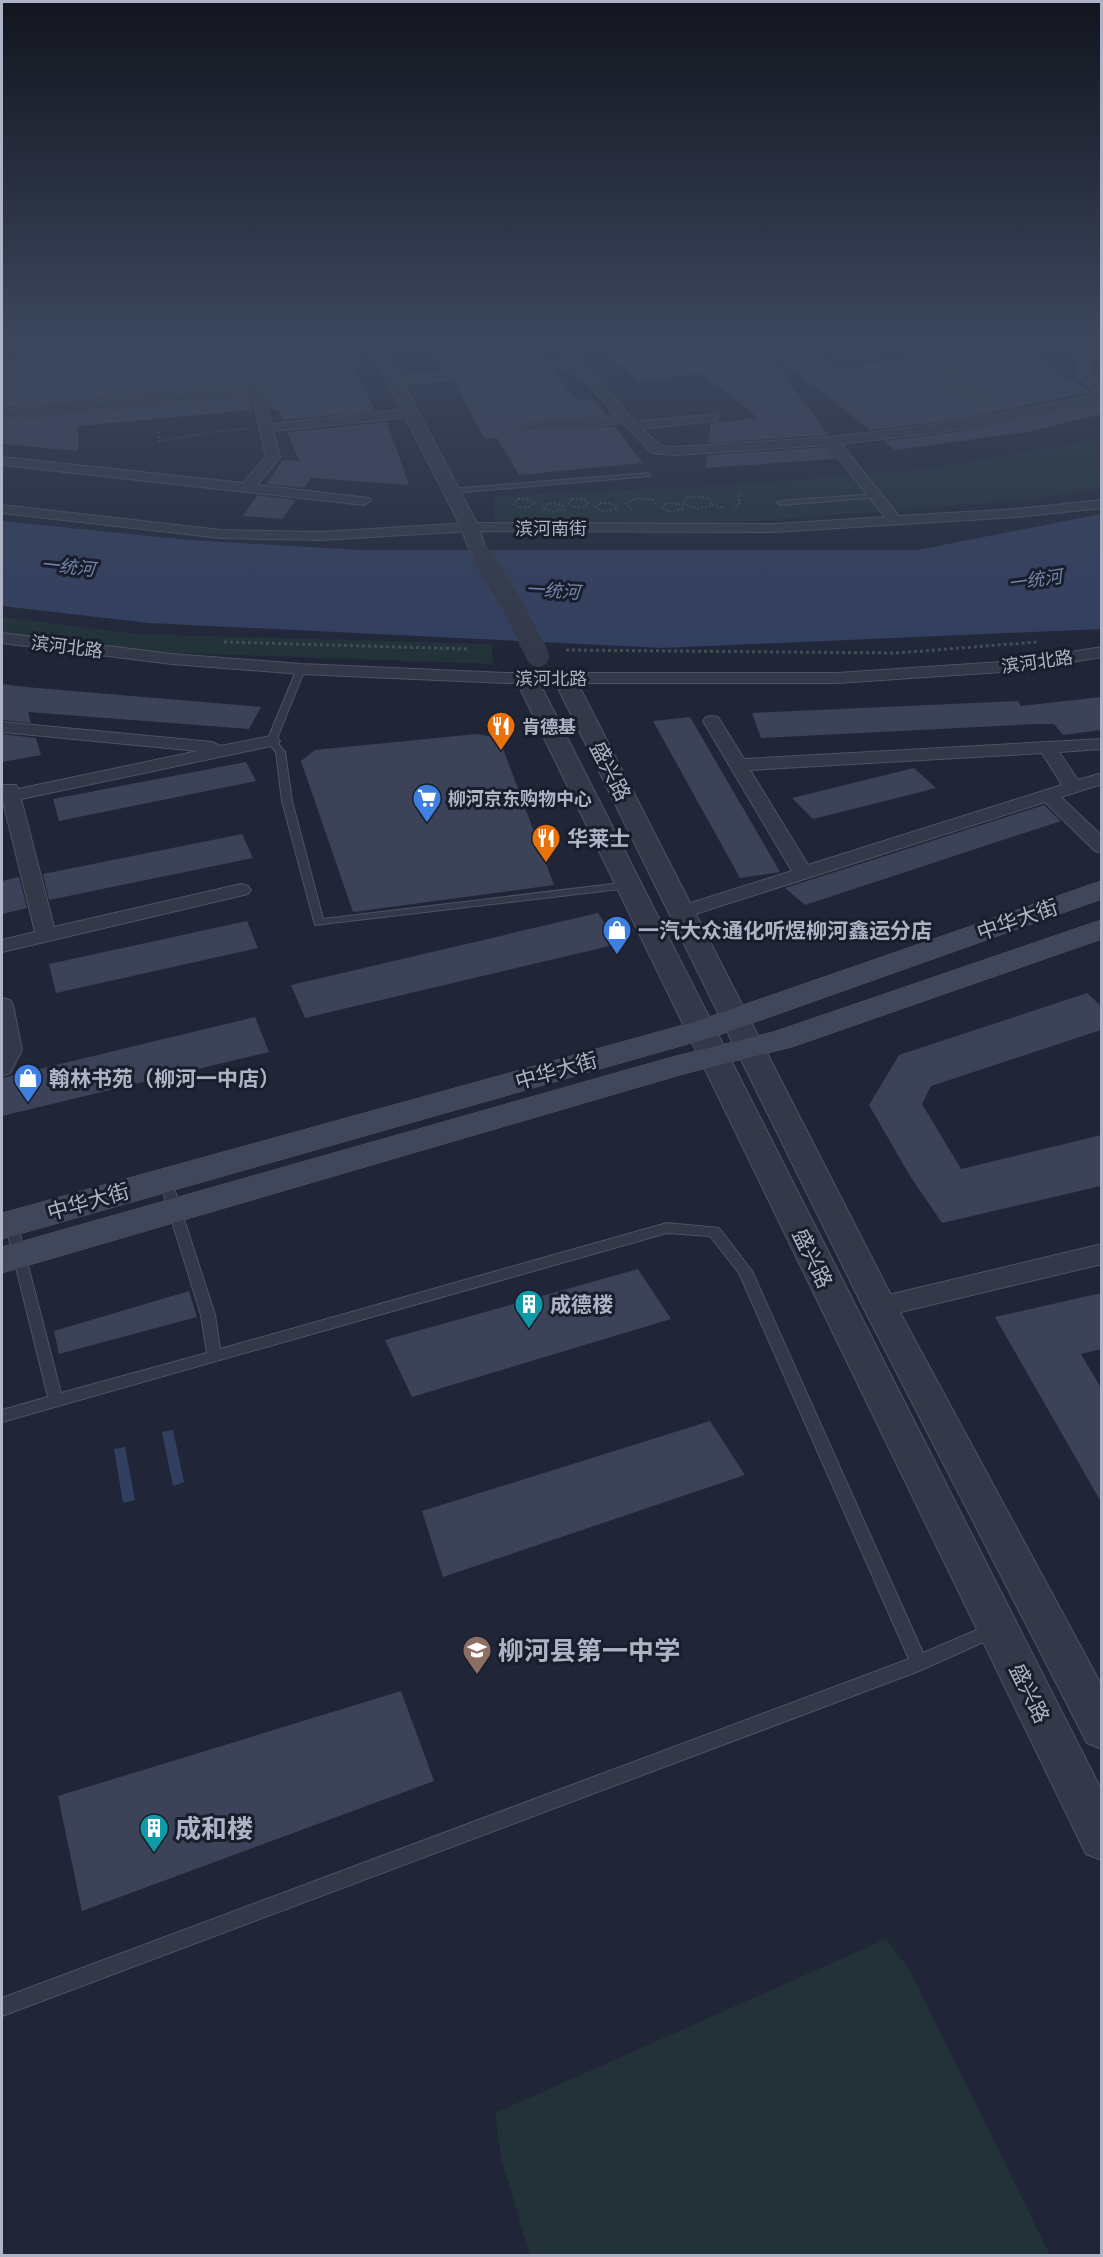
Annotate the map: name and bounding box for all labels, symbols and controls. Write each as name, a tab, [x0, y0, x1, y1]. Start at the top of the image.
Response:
street label: 滨河南街	[515, 516, 587, 540]
water label: 一统河	[40, 551, 99, 581]
water label: 一统河	[1007, 563, 1066, 595]
water label: 一统河	[525, 576, 584, 604]
street label: 滨河北路	[30, 630, 104, 662]
street label: 滨河北路	[1000, 644, 1074, 678]
street label: 滨河北路	[515, 666, 587, 690]
restaurant icon: 肯德基	[485, 710, 517, 752]
place label: 肯德基	[522, 714, 576, 738]
street label: 盛兴路	[584, 737, 638, 805]
supermarket icon: 柳河京东购物中心	[411, 782, 443, 824]
place label: 柳河京东购物中心	[448, 786, 592, 810]
restaurant icon: 华莱士	[530, 822, 562, 864]
place label: 华莱士	[567, 824, 630, 852]
street label: 中华大街	[973, 892, 1061, 946]
shop icon: 一汽大众通化听煜柳河鑫运分店	[601, 914, 633, 956]
place label: 一汽大众通化听煜柳河鑫运分店	[638, 916, 932, 944]
street label: 中华大街	[512, 1045, 600, 1095]
shop icon: 翰林书苑（柳河一中店）	[12, 1062, 44, 1104]
place label: 翰林书苑（柳河一中店）	[49, 1064, 280, 1092]
street label: 中华大街	[44, 1176, 132, 1226]
street label: 盛兴路	[787, 1224, 839, 1292]
building icon: 成德楼	[513, 1288, 545, 1330]
place label: 成德楼	[550, 1290, 613, 1318]
place label: 柳河县第一中学	[498, 1632, 680, 1668]
school or university icon: 柳河县第一中学	[461, 1634, 493, 1676]
street label: 盛兴路	[1004, 1659, 1056, 1727]
place label: 成和楼	[175, 1810, 253, 1846]
building icon: 成和楼	[138, 1812, 170, 1854]

